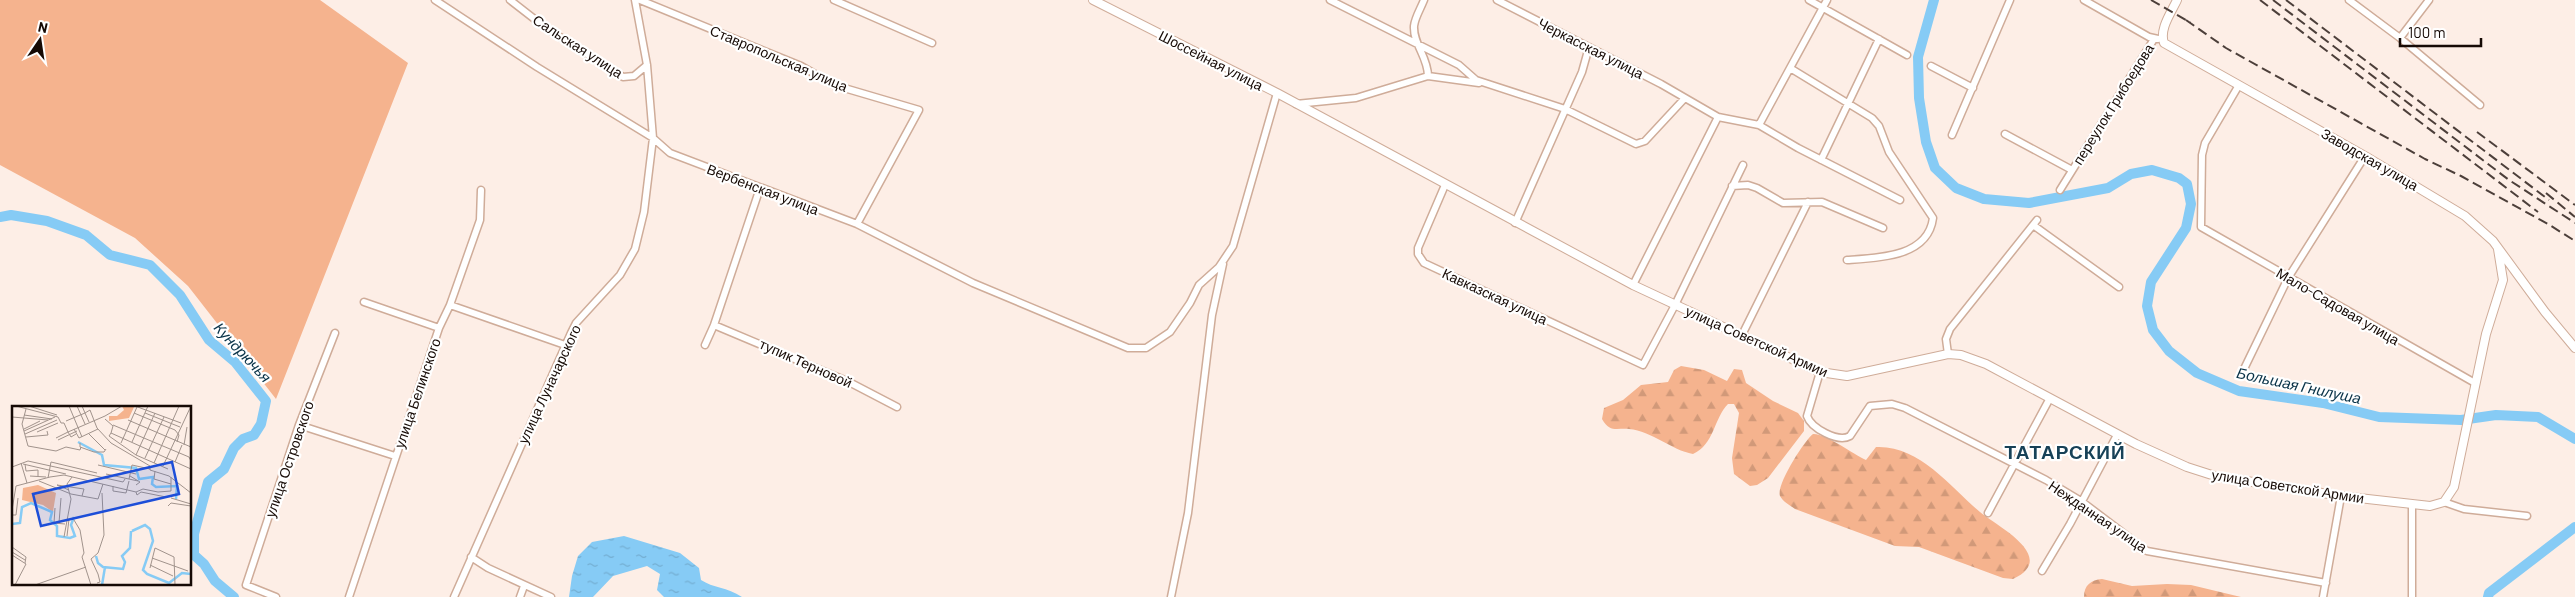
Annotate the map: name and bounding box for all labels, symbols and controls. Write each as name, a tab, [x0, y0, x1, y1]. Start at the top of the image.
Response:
street label: Сальская улица	[530, 11, 626, 81]
street label: Черкасская улица	[1535, 14, 1647, 82]
north arrow	[15, 15, 65, 65]
scale bar	[2400, 15, 2481, 47]
text: N	[37, 18, 49, 36]
street label: Ставропольская улица	[708, 21, 851, 95]
text: 100 m	[2408, 23, 2446, 41]
street label: Шоссейная улица	[1156, 26, 1266, 94]
street label: переулок Грибоедова	[2069, 40, 2157, 168]
street label: Заводская улица	[2318, 124, 2422, 194]
street label: Вербенская улица	[705, 160, 821, 218]
street label: Кавказская улица	[1440, 264, 1550, 328]
street label: Мало-Садовая улица	[2273, 264, 2403, 348]
street label: улица Советской Армии	[1683, 302, 1831, 380]
water label: Кундрючья	[211, 318, 275, 386]
street label: улица Луначарского	[514, 322, 584, 446]
street label: тупик Терновой	[757, 335, 855, 391]
street label: улица Белинского	[390, 336, 444, 450]
water label: Большая Гнилуша	[2235, 363, 2363, 407]
street label: улица Островского	[261, 398, 317, 519]
inset map	[12, 406, 191, 584]
district label: ТАТАРСКИЙ	[2004, 440, 2126, 463]
street label: улица Советской Армии	[2211, 466, 2365, 506]
street label: Нежданная улица	[2045, 477, 2151, 555]

